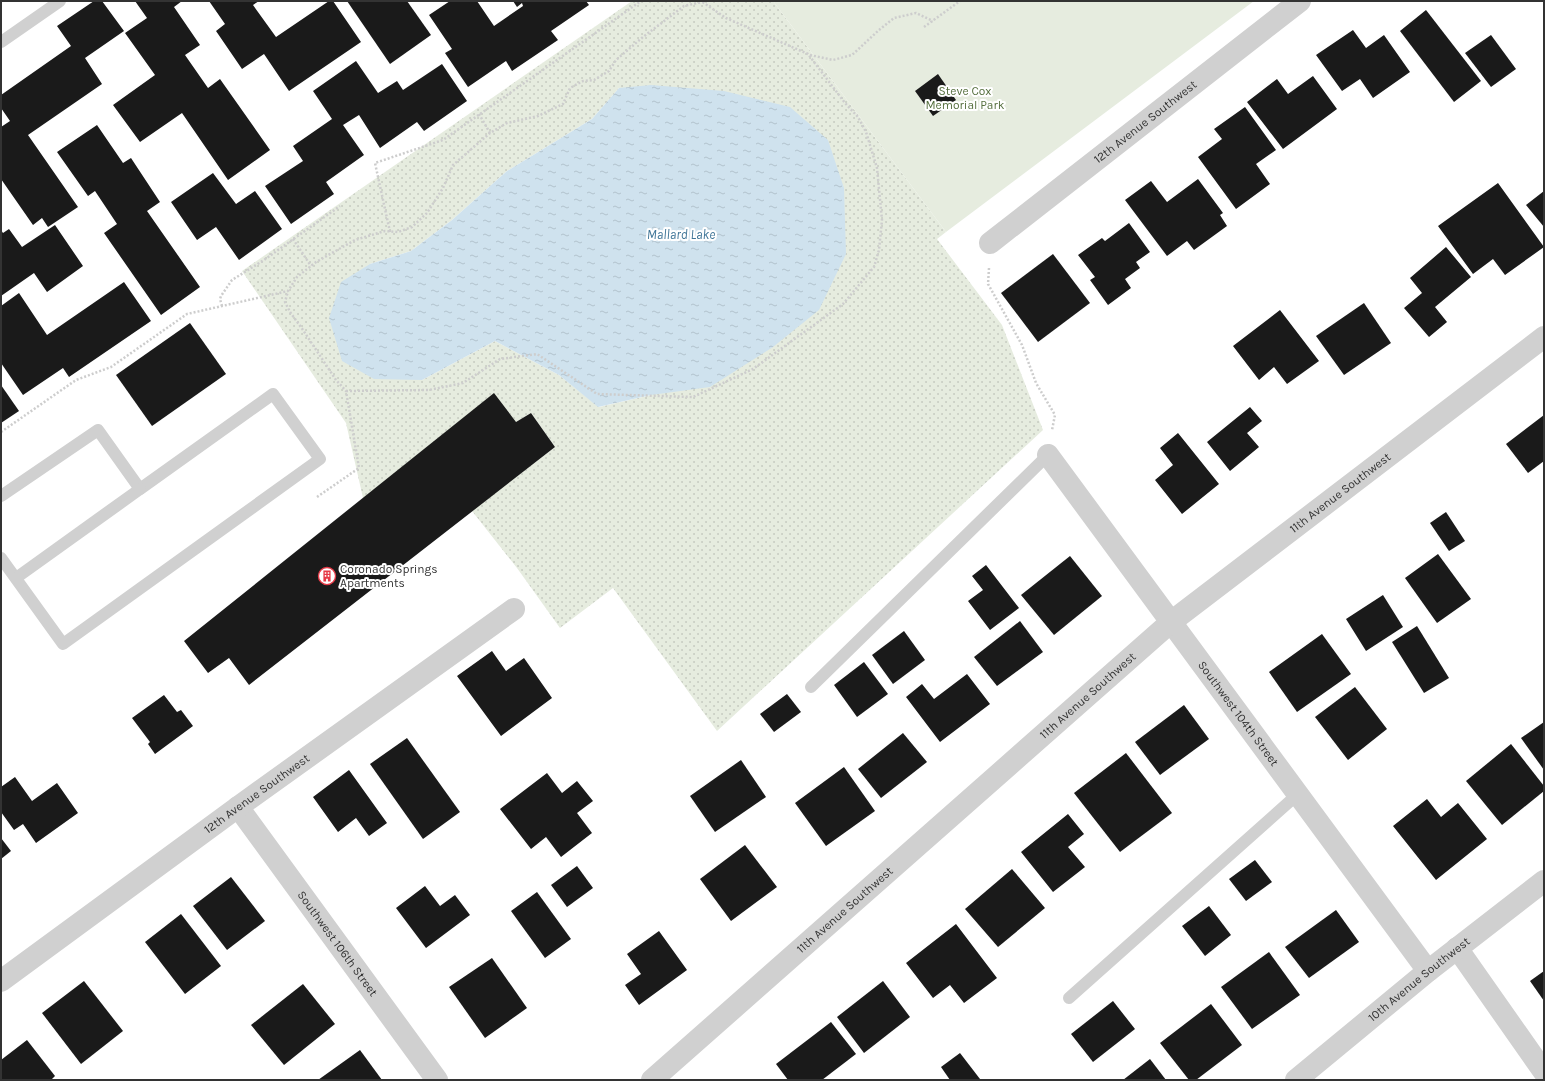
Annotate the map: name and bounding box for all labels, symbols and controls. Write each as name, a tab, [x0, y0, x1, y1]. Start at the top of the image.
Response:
street label: 12th Avenue Southwest	[1091, 77, 1200, 166]
park label: Steve Cox Memorial Park	[925, 84, 1005, 112]
water label: Mallard Lake	[647, 227, 715, 242]
street label: 11th Avenue Southwest	[1287, 449, 1394, 536]
place label: Coronado Springs Apartments	[340, 562, 438, 590]
building icon: Coronado Springs Apartments	[317, 566, 337, 586]
street label: 11th Avenue Southwest	[1037, 649, 1139, 742]
street label: Southwest 104th Street	[1195, 658, 1282, 769]
street label: 12th Avenue Southwest	[201, 751, 313, 836]
street label: 11th Avenue Southwest	[794, 864, 896, 956]
street label: Southwest 106th Street	[294, 888, 381, 999]
street label: 10th Avenue Southwest	[1365, 934, 1473, 1024]

